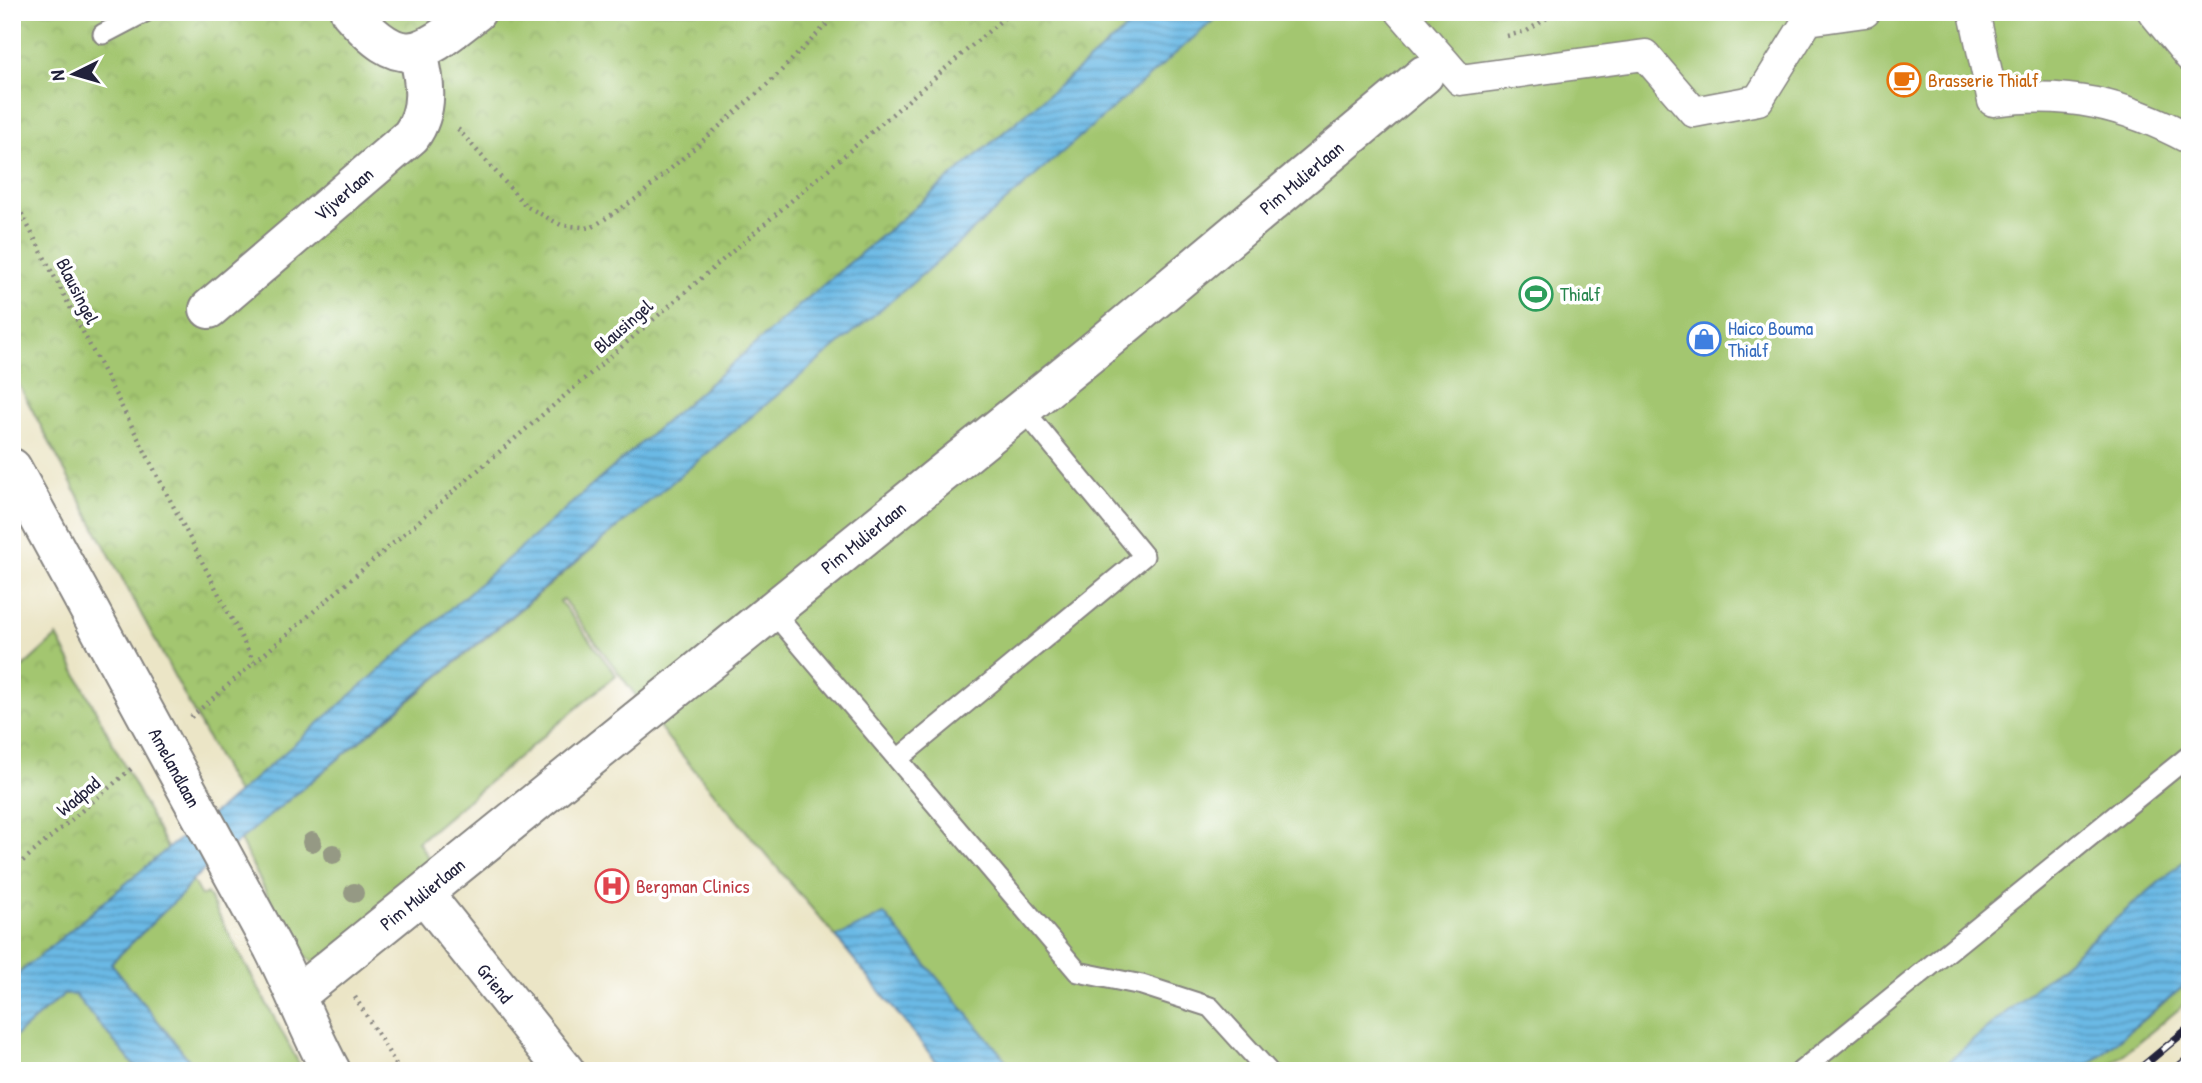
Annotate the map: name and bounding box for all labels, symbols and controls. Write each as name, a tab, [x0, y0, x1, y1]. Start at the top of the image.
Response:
north arrow	[38, 38, 108, 108]
cafe icon: Brasserie Thialf	[1885, 61, 1923, 99]
place label: Brasserie Thialf	[1928, 67, 2039, 93]
text: N	[44, 69, 70, 82]
street label: Pim Mulierlaan	[1254, 135, 1349, 220]
street label: Vijverlaan	[308, 161, 379, 227]
street label: Blausingel	[50, 253, 106, 329]
sports icon: Thialf	[1517, 275, 1555, 313]
place label: Thialf	[1560, 281, 1601, 307]
street label: Blausingel	[588, 292, 659, 359]
place label: Haico Bouma Thialf	[1728, 315, 1814, 363]
shop icon: Haico Bouma Thialf	[1685, 320, 1723, 358]
street label: Pim Mulierlaan	[815, 495, 911, 580]
street label: Amelandlaan	[143, 723, 207, 812]
street label: Wadpad	[51, 770, 106, 822]
street label: Pim Mulierlaan	[374, 852, 470, 936]
hospital icon: Bergman Clinics	[593, 867, 631, 905]
place label: Bergman Clinics	[636, 873, 750, 899]
street label: Griend	[471, 958, 519, 1009]

